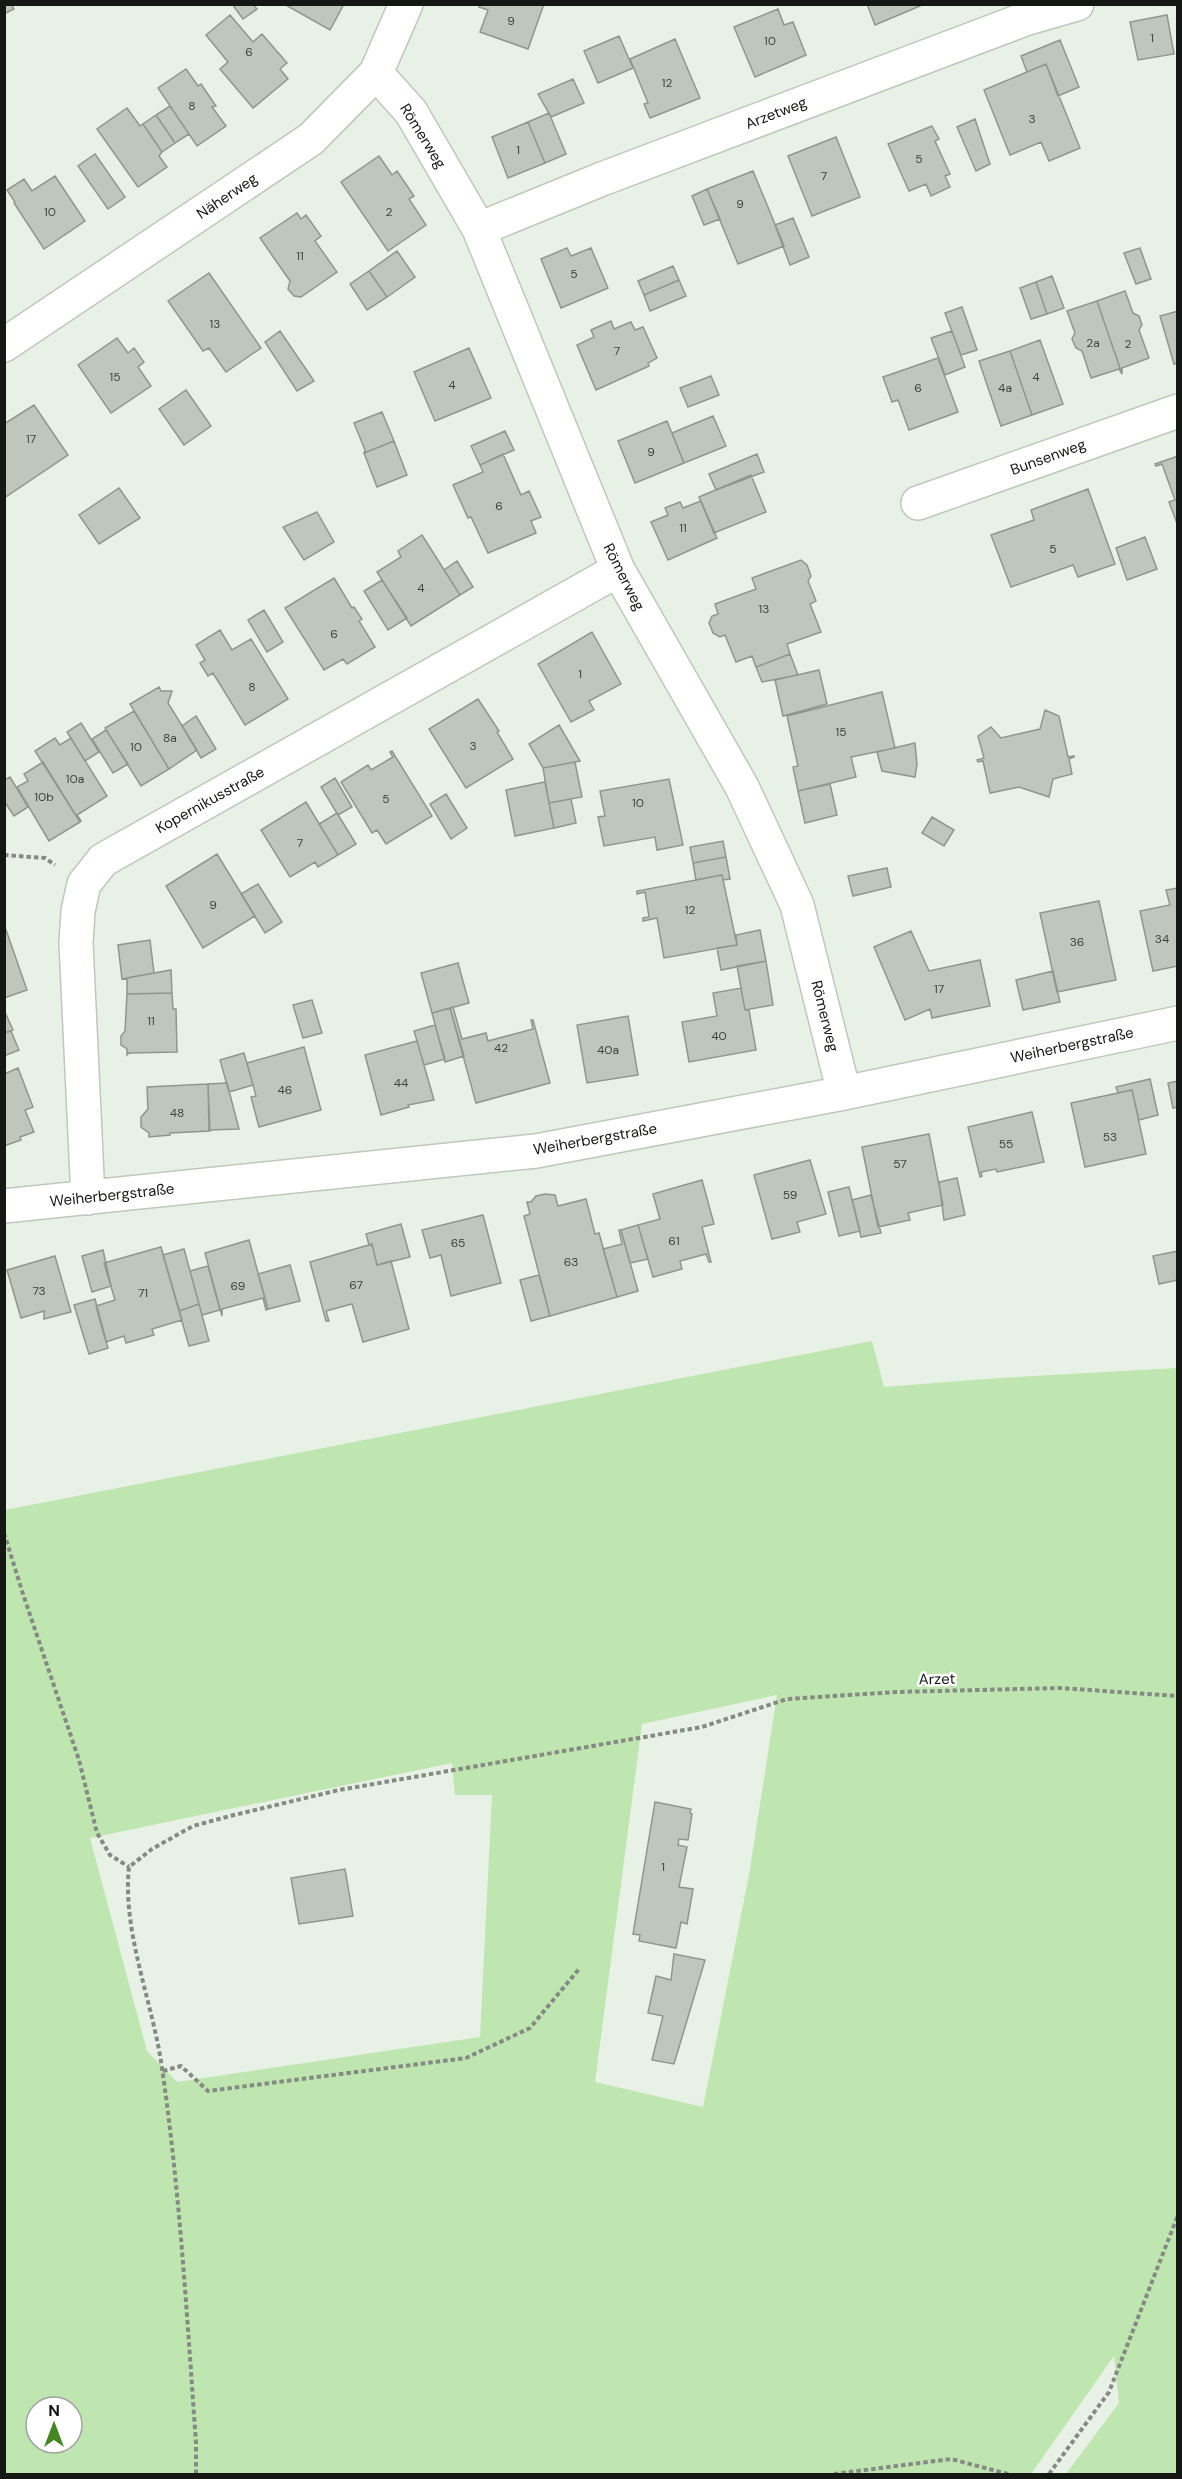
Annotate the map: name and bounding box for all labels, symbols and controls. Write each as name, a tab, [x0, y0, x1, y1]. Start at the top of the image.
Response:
house number: 9	[507, 13, 515, 29]
house number: 1	[1150, 30, 1154, 46]
house number: 10	[764, 33, 776, 49]
house number: 6	[245, 44, 253, 60]
house number: 12	[662, 75, 672, 91]
street label: Arzetweg	[742, 92, 810, 134]
house number: 8	[188, 98, 196, 114]
street label: Römerweg	[395, 100, 451, 172]
house number: 3	[1028, 111, 1036, 127]
house number: 1	[516, 142, 520, 158]
house number: 5	[915, 151, 923, 167]
street label: Näherweg	[193, 168, 261, 224]
house number: 7	[821, 168, 827, 184]
house number: 9	[736, 196, 744, 212]
house number: 10	[44, 204, 56, 220]
house number: 2	[386, 204, 393, 220]
house number: 11	[296, 248, 304, 264]
house number: 5	[570, 266, 578, 282]
house number: 13	[210, 316, 220, 332]
house number: 2a	[1086, 335, 1100, 351]
house number: 2	[1125, 336, 1132, 352]
house number: 7	[614, 343, 620, 359]
house number: 15	[109, 369, 121, 385]
house number: 4	[1032, 369, 1040, 385]
house number: 4	[448, 377, 456, 393]
house number: 6	[914, 380, 922, 396]
house number: 4a	[998, 380, 1012, 396]
house number: 17	[26, 431, 36, 447]
street label: Bunsenweg	[1007, 434, 1089, 480]
house number: 9	[647, 444, 655, 460]
house number: 6	[495, 498, 503, 514]
house number: 11	[679, 520, 687, 536]
street label: Römerweg	[599, 540, 649, 614]
house number: 5	[1049, 541, 1057, 557]
house number: 4	[417, 580, 425, 596]
house number: 13	[759, 601, 769, 617]
house number: 6	[330, 626, 338, 642]
house number: 1	[578, 666, 582, 682]
house number: 8	[248, 679, 256, 695]
house number: 15	[835, 724, 847, 740]
house number: 8a	[163, 730, 177, 746]
house number: 3	[469, 738, 477, 754]
house number: 10	[130, 739, 142, 755]
street label: Kopernikusstraße	[152, 762, 268, 838]
house number: 10a	[66, 771, 84, 787]
house number: 10b	[34, 789, 54, 805]
house number: 5	[382, 791, 390, 807]
house number: 10	[632, 795, 644, 811]
house number: 7	[297, 835, 303, 851]
house number: 9	[209, 897, 217, 913]
house number: 12	[685, 902, 695, 918]
house number: 34	[1155, 931, 1169, 947]
house number: 36	[1070, 934, 1084, 950]
street label: Römerweg	[806, 978, 844, 1054]
house number: 17	[934, 981, 944, 997]
house number: 11	[147, 1013, 155, 1029]
street label: Weiherbergstraße	[1009, 1022, 1135, 1068]
house number: 40	[711, 1028, 727, 1044]
house number: 42	[494, 1040, 508, 1056]
house number: 40a	[597, 1042, 619, 1058]
house number: 44	[394, 1075, 408, 1091]
house number: 46	[278, 1082, 292, 1098]
house number: 48	[170, 1105, 184, 1121]
street label: Weiherbergstraße	[532, 1118, 658, 1160]
house number: 53	[1103, 1129, 1117, 1145]
house number: 55	[999, 1136, 1013, 1152]
house number: 57	[893, 1156, 907, 1172]
street label: Weiherbergstraße	[49, 1179, 175, 1211]
house number: 59	[783, 1187, 797, 1203]
house number: 61	[668, 1233, 680, 1249]
house number: 65	[451, 1235, 465, 1251]
house number: 63	[564, 1254, 578, 1270]
house number: 67	[349, 1277, 363, 1293]
house number: 69	[231, 1278, 245, 1294]
house number: 73	[32, 1283, 46, 1299]
house number: 71	[138, 1285, 148, 1301]
street label: Arzet	[919, 1669, 956, 1689]
house number: 1	[661, 1859, 665, 1875]
north arrow	[24, 2395, 84, 2455]
text: N	[48, 2400, 60, 2421]

